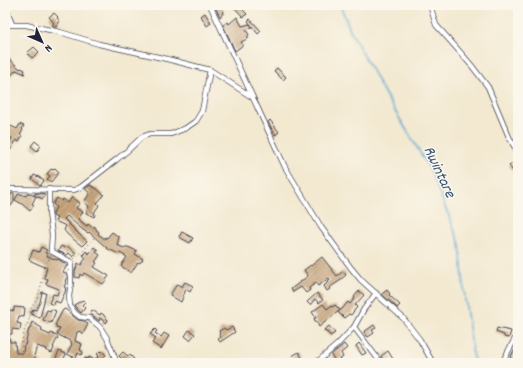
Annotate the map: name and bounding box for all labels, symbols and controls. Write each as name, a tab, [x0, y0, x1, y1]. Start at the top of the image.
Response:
north arrow	[22, 22, 62, 62]
text: N	[40, 40, 55, 56]
water label: Rwintare	[417, 142, 461, 203]

